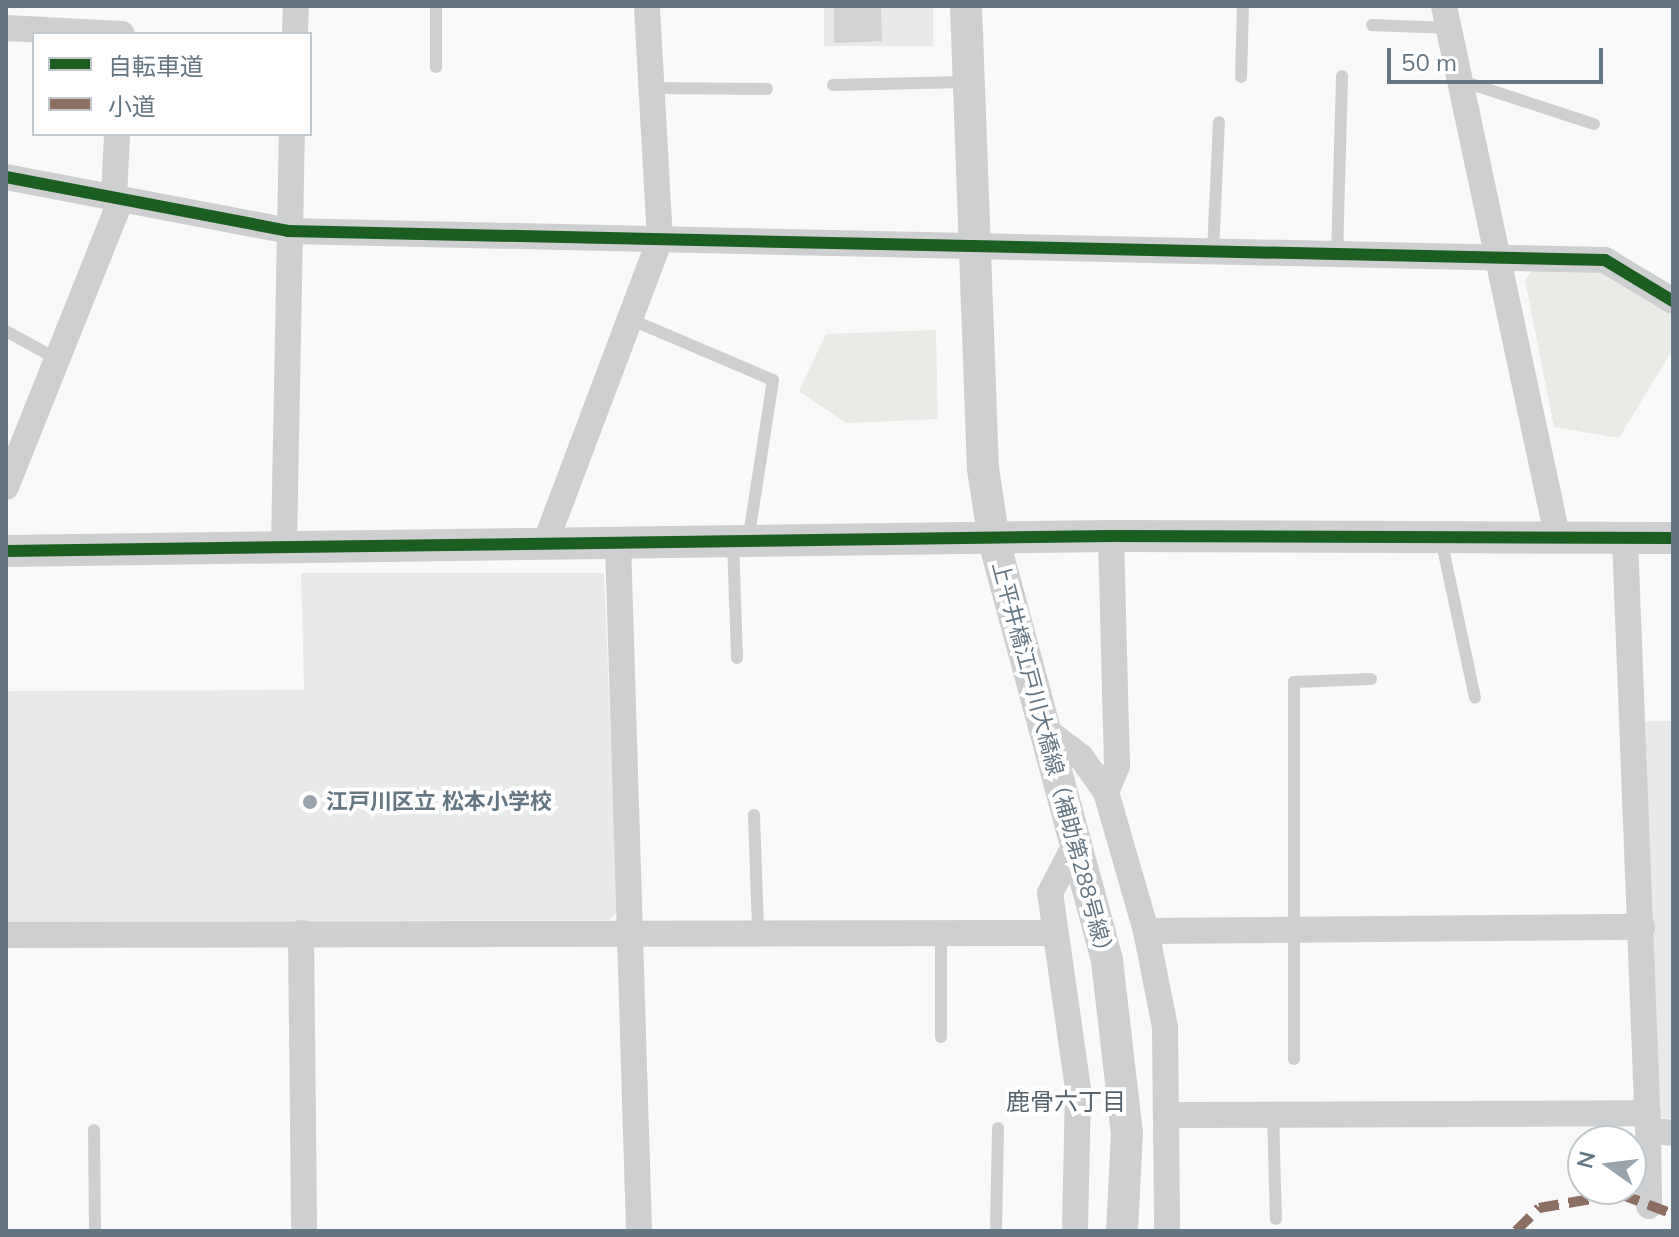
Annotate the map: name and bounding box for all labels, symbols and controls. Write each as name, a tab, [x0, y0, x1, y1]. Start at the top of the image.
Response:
legend	[32, 32, 312, 136]
scale bar	[1391, 32, 1607, 82]
text: 50 m	[1401, 47, 1457, 77]
text: 自転車道	[108, 51, 204, 81]
text: 小道	[108, 91, 156, 121]
street label: 上平井橋江戸川大橋線（補助第288号線）	[987, 559, 1119, 965]
place label: 江戸川区立 松本小学校	[326, 789, 552, 815]
marker: 江戸川区立 松本小学校	[301, 793, 319, 811]
district label: 鹿骨六丁目	[1006, 1088, 1126, 1116]
north arrow	[1567, 1125, 1647, 1205]
text: N	[1570, 1148, 1601, 1171]

